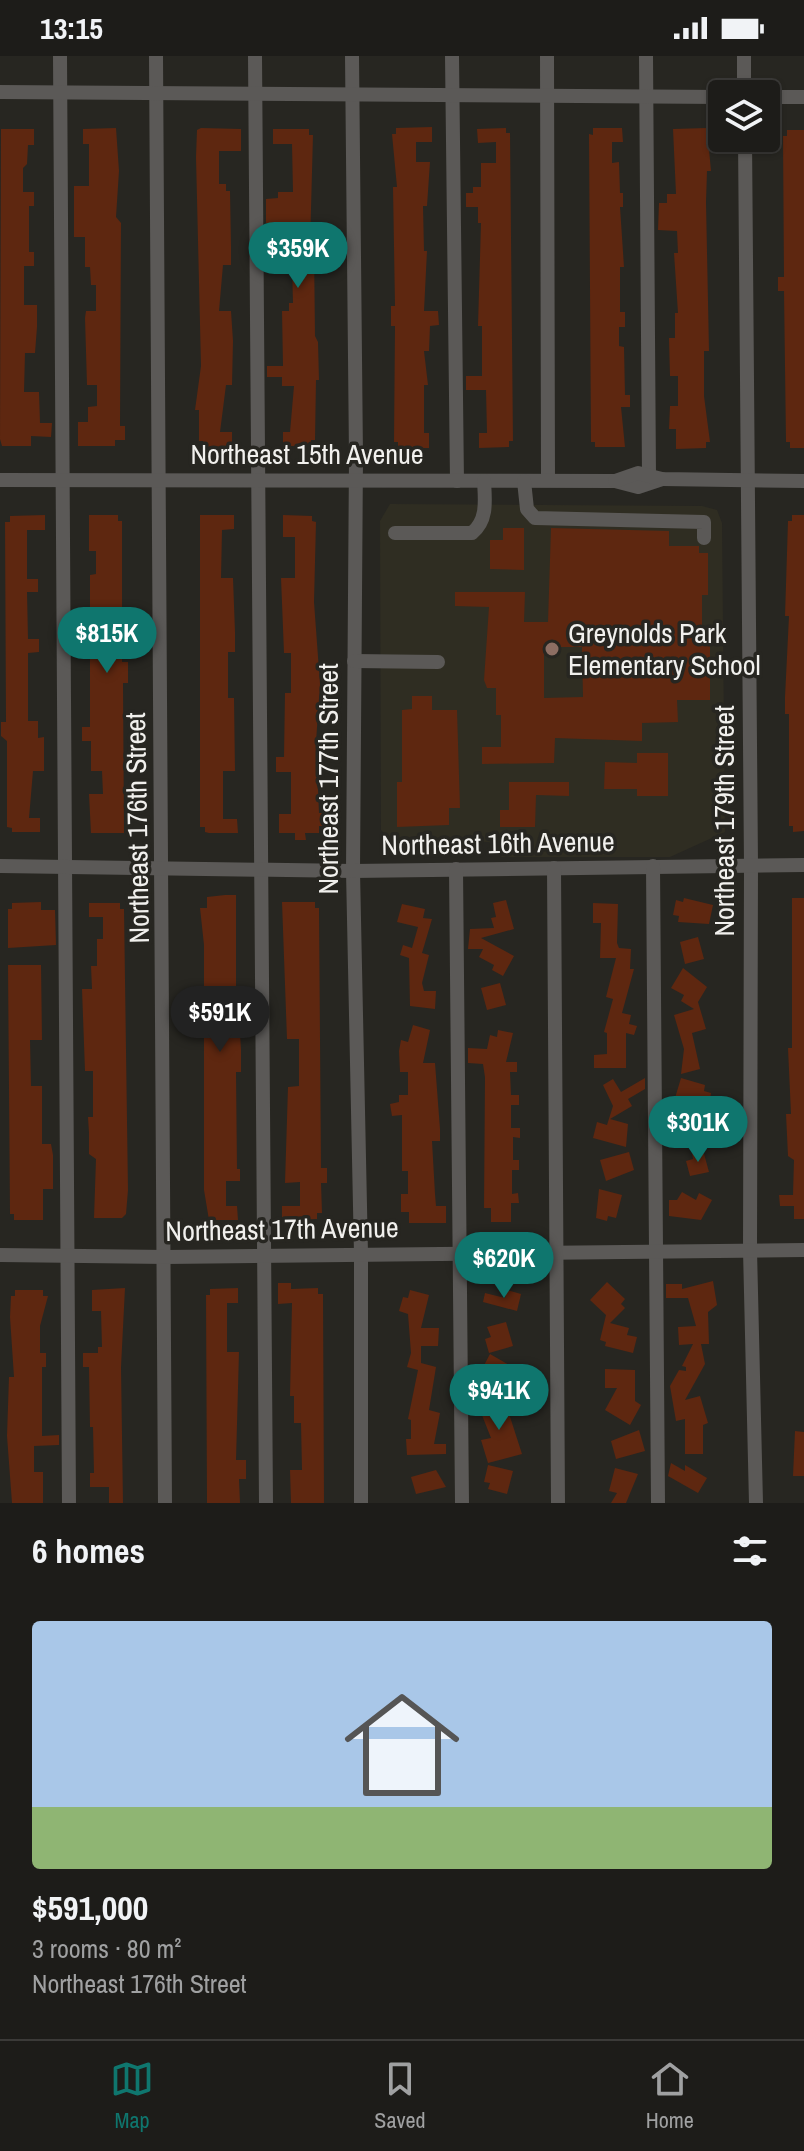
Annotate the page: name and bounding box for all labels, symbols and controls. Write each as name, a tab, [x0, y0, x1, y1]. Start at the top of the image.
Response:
text: 13:15	[40, 8, 103, 48]
map controls	[708, 80, 780, 152]
button: layers	[708, 80, 780, 152]
pin: $359K	[242, 222, 354, 290]
text: $359K	[267, 230, 329, 265]
street label: Northeast 15th Avenue	[190, 435, 424, 473]
pin: $815K	[51, 607, 163, 675]
place label: Greynolds Park Elementary School	[568, 614, 761, 684]
text: $815K	[76, 615, 138, 650]
marker: Greynolds Park Elementary School	[543, 640, 561, 658]
street label: Northeast 177th Street	[309, 663, 347, 895]
street label: Northeast 179th Street	[705, 705, 743, 937]
street label: Northeast 176th Street	[116, 712, 158, 944]
street label: Northeast 16th Avenue	[381, 822, 615, 864]
pin: $591K	[164, 986, 276, 1054]
text: $591K	[189, 994, 251, 1029]
pin: $301K	[642, 1096, 754, 1164]
text: $301K	[667, 1104, 729, 1139]
street label: Northeast 17th Avenue	[165, 1208, 399, 1250]
pin: $620K	[448, 1232, 560, 1300]
text: $620K	[473, 1240, 535, 1275]
pin: $941K	[443, 1364, 555, 1432]
text: $941K	[468, 1372, 530, 1407]
text: 6 homes	[32, 1528, 145, 1574]
icon: filters	[728, 1529, 772, 1573]
icon: home	[330, 1673, 474, 1817]
text: $591,000	[32, 1885, 148, 1931]
text: 3 rooms · 80 m²	[32, 1931, 181, 1966]
text: Northeast 176th Street	[32, 1966, 247, 2001]
tab: Map	[110, 2057, 154, 2135]
tab: Saved	[374, 2057, 426, 2135]
tab: Home	[646, 2057, 694, 2135]

